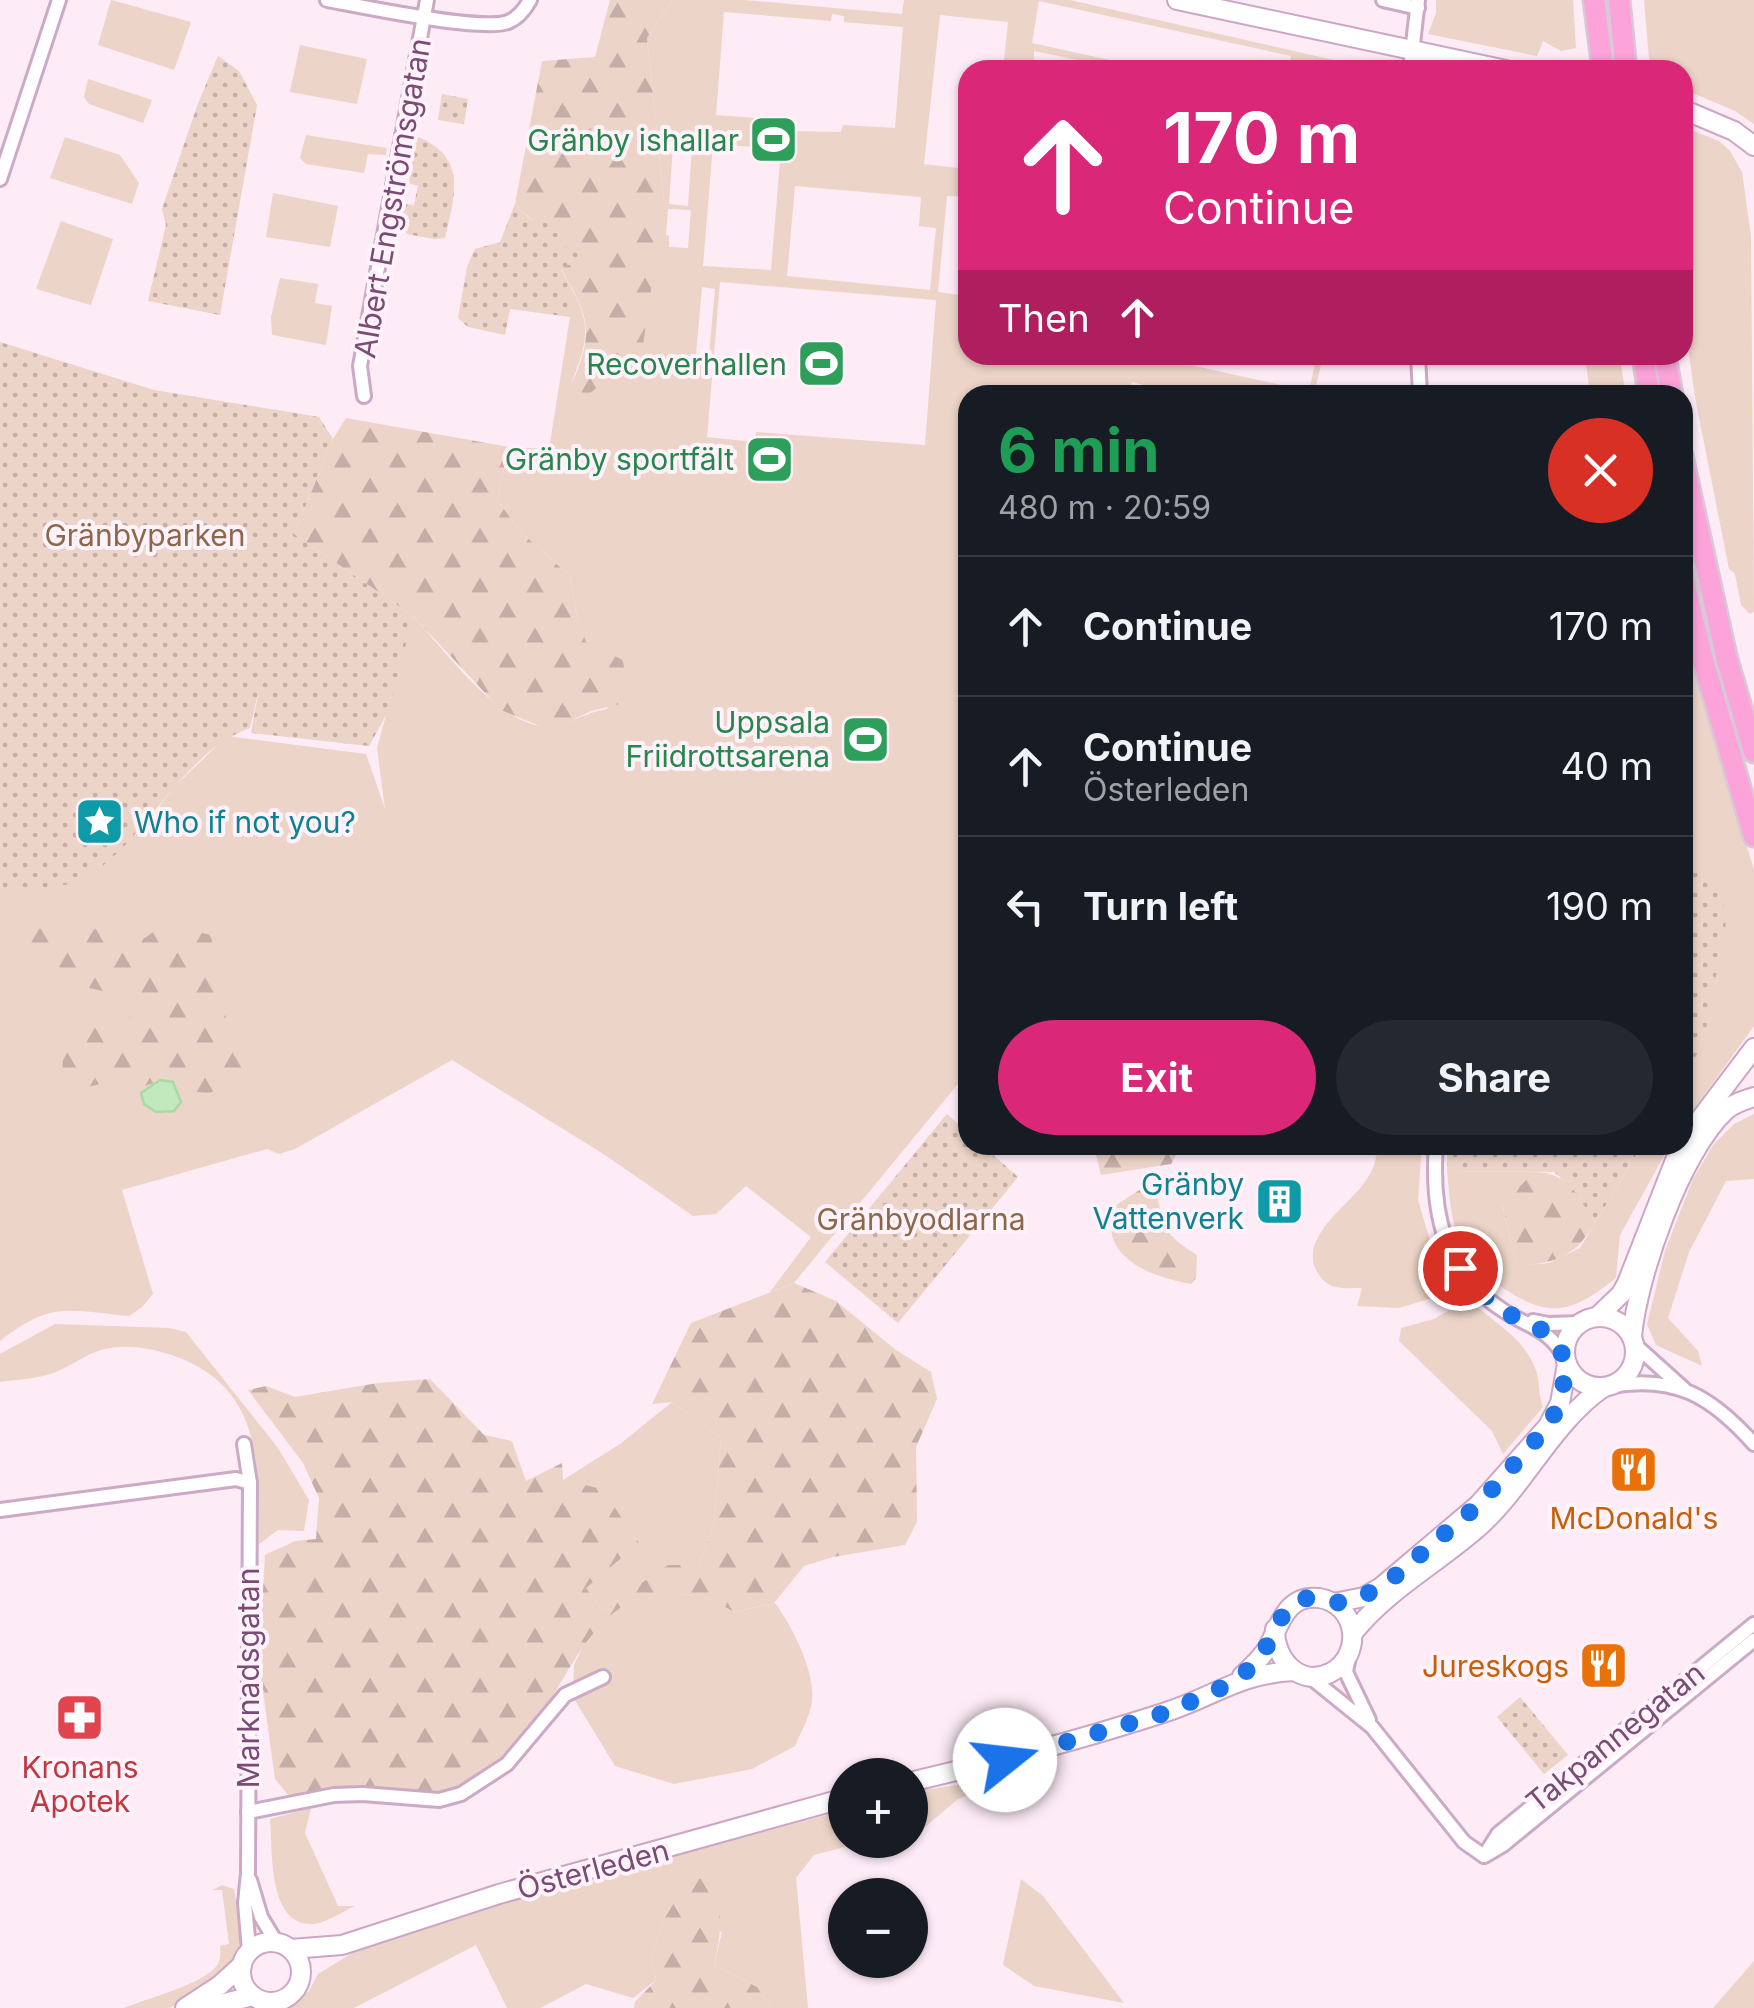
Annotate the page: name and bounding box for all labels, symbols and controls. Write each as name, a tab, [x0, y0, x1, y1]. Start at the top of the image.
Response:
street label: Albert Engströmsgatan	[346, 35, 438, 361]
text: 170 m	[1163, 95, 1360, 180]
icon: ahead	[998, 100, 1128, 230]
sports icon: Gränby ishallar	[748, 114, 800, 166]
place label: Gränby ishallar	[527, 122, 739, 158]
text: Continue	[1163, 180, 1355, 235]
icon: ahead	[1110, 290, 1165, 345]
text: Then	[998, 295, 1090, 341]
sports icon: Recoverhallen	[796, 338, 848, 390]
place label: Recoverhallen	[586, 346, 787, 382]
text: 6 min	[998, 414, 1160, 486]
button: close	[1548, 418, 1653, 523]
sports icon: Gränby sportfält	[743, 433, 795, 485]
place label: Gränby sportfält	[505, 441, 734, 477]
text: 480 m · 20:59	[998, 488, 1211, 527]
park label: Gränbyparken	[44, 517, 246, 553]
icon: ahead	[998, 599, 1053, 654]
text: Continue	[1083, 603, 1252, 649]
text: 170 m	[1549, 603, 1653, 649]
place label: Uppsala Friidrottsarena	[626, 704, 830, 774]
sports icon: Uppsala Friidrottsarena	[839, 713, 891, 765]
text: Continue	[1083, 724, 1252, 770]
icon: ahead	[998, 739, 1053, 794]
text: 40 m	[1561, 743, 1653, 789]
text: Österleden	[1083, 770, 1249, 809]
place icon: Who if not you?	[73, 796, 125, 848]
place label: Who if not you?	[134, 804, 356, 840]
icon: left	[998, 879, 1053, 934]
text: Turn left	[1083, 883, 1238, 929]
text: 190 m	[1546, 883, 1653, 929]
button: Exit	[998, 1020, 1316, 1135]
button: Share	[1336, 1020, 1653, 1135]
place label: Gränby Vattenverk	[1093, 1166, 1245, 1236]
building icon: Gränby Vattenverk	[1253, 1175, 1305, 1227]
park label: Gränbyodlarna	[816, 1201, 1026, 1237]
pin	[1418, 1226, 1503, 1311]
icon: arrive	[1433, 1241, 1488, 1296]
restaurant icon: McDonald's	[1608, 1443, 1660, 1495]
place label: McDonald's	[1550, 1500, 1718, 1536]
street label: Marknadsgatan	[230, 1568, 266, 1788]
restaurant icon: Jureskogs	[1578, 1640, 1630, 1692]
place label: Jureskogs	[1422, 1648, 1569, 1684]
street label: Takpannegatan	[1519, 1654, 1711, 1820]
pharmacy icon: Kronans Apotek	[54, 1692, 106, 1744]
position arrow	[953, 1708, 1057, 1812]
place label: Kronans Apotek	[21, 1749, 139, 1819]
map controls	[828, 1758, 928, 1978]
button: +	[828, 1758, 928, 1858]
street label: Österleden	[513, 1831, 673, 1907]
button: −	[828, 1878, 928, 1978]

